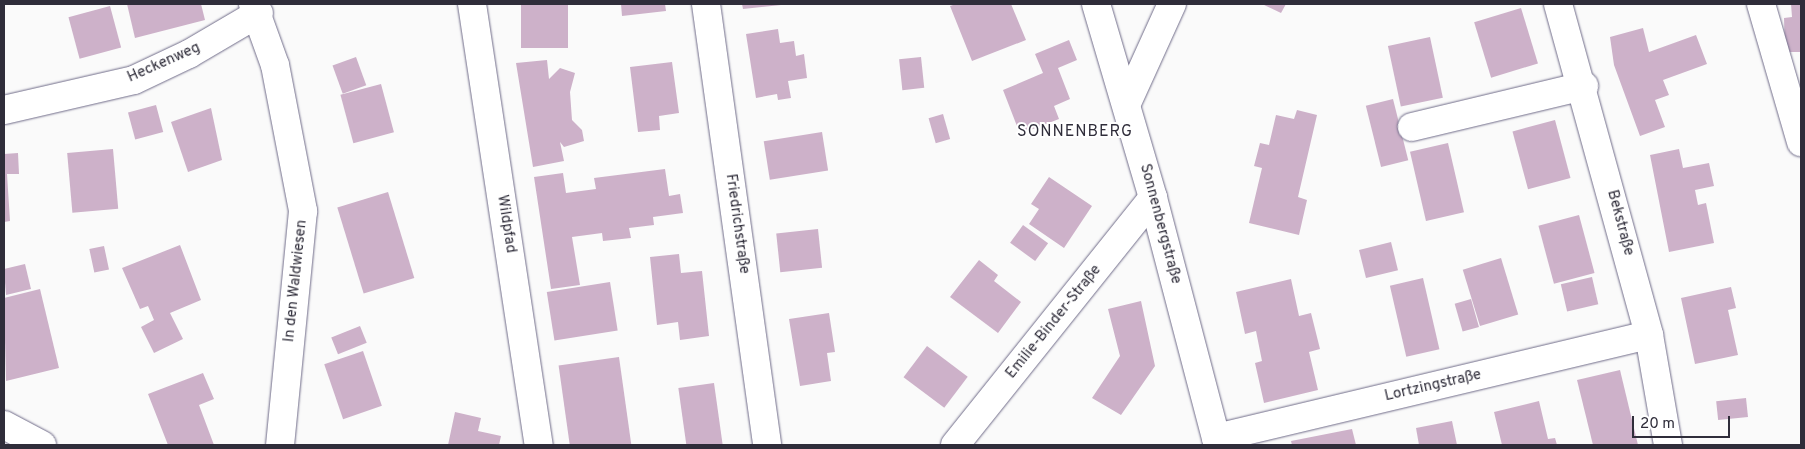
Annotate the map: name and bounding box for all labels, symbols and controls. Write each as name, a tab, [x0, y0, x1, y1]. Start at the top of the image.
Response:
street label: Heckenweg	[125, 39, 203, 87]
district label: SONNENBERG	[1016, 122, 1134, 142]
street label: Sonnenbergstraße	[1135, 162, 1185, 286]
street label: Friedrichstraße	[721, 173, 753, 275]
street label: Bekstraße	[1603, 188, 1637, 258]
street label: Wildpfad	[493, 194, 519, 254]
street label: In den Waldwiesen	[281, 219, 311, 343]
street label: Emilie-Binder-Straße	[1003, 261, 1105, 383]
street label: Lortzingstraße	[1383, 366, 1483, 406]
scale bar	[1635, 406, 1732, 438]
text: 20 m	[1640, 415, 1675, 434]

